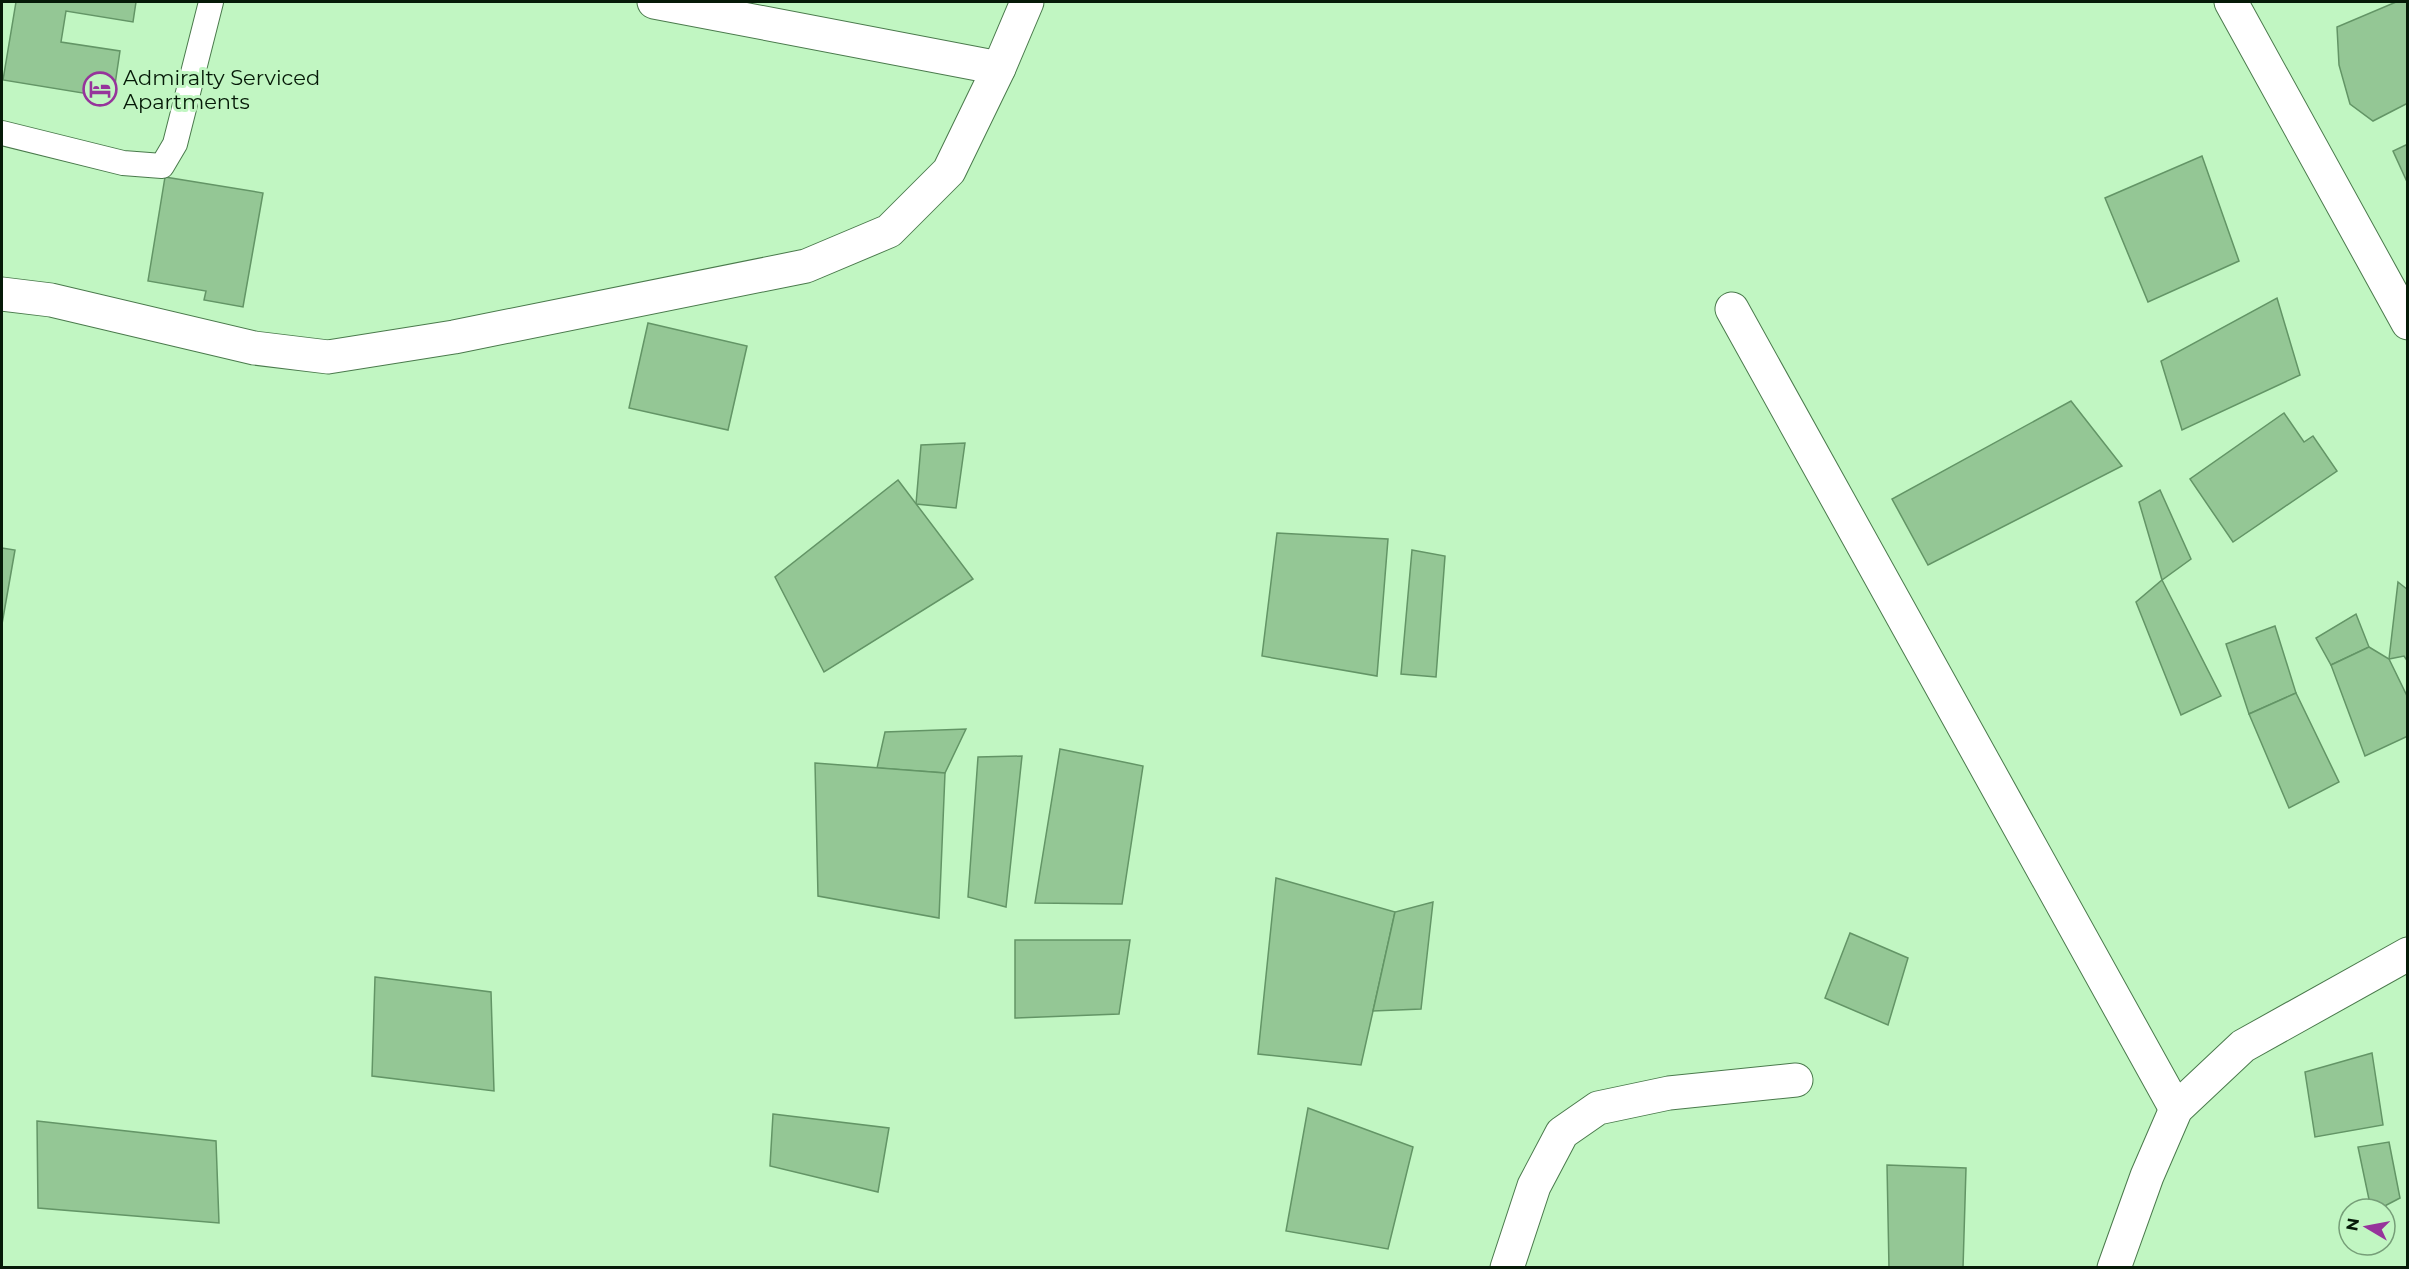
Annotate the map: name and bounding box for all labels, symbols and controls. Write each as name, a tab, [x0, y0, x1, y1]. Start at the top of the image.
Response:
place label: Admiralty Serviced Apartments	[123, 65, 320, 114]
hotel icon: Admiralty Serviced Apartments	[82, 71, 118, 107]
north arrow	[2337, 1197, 2397, 1257]
text: N	[2342, 1216, 2363, 1233]

